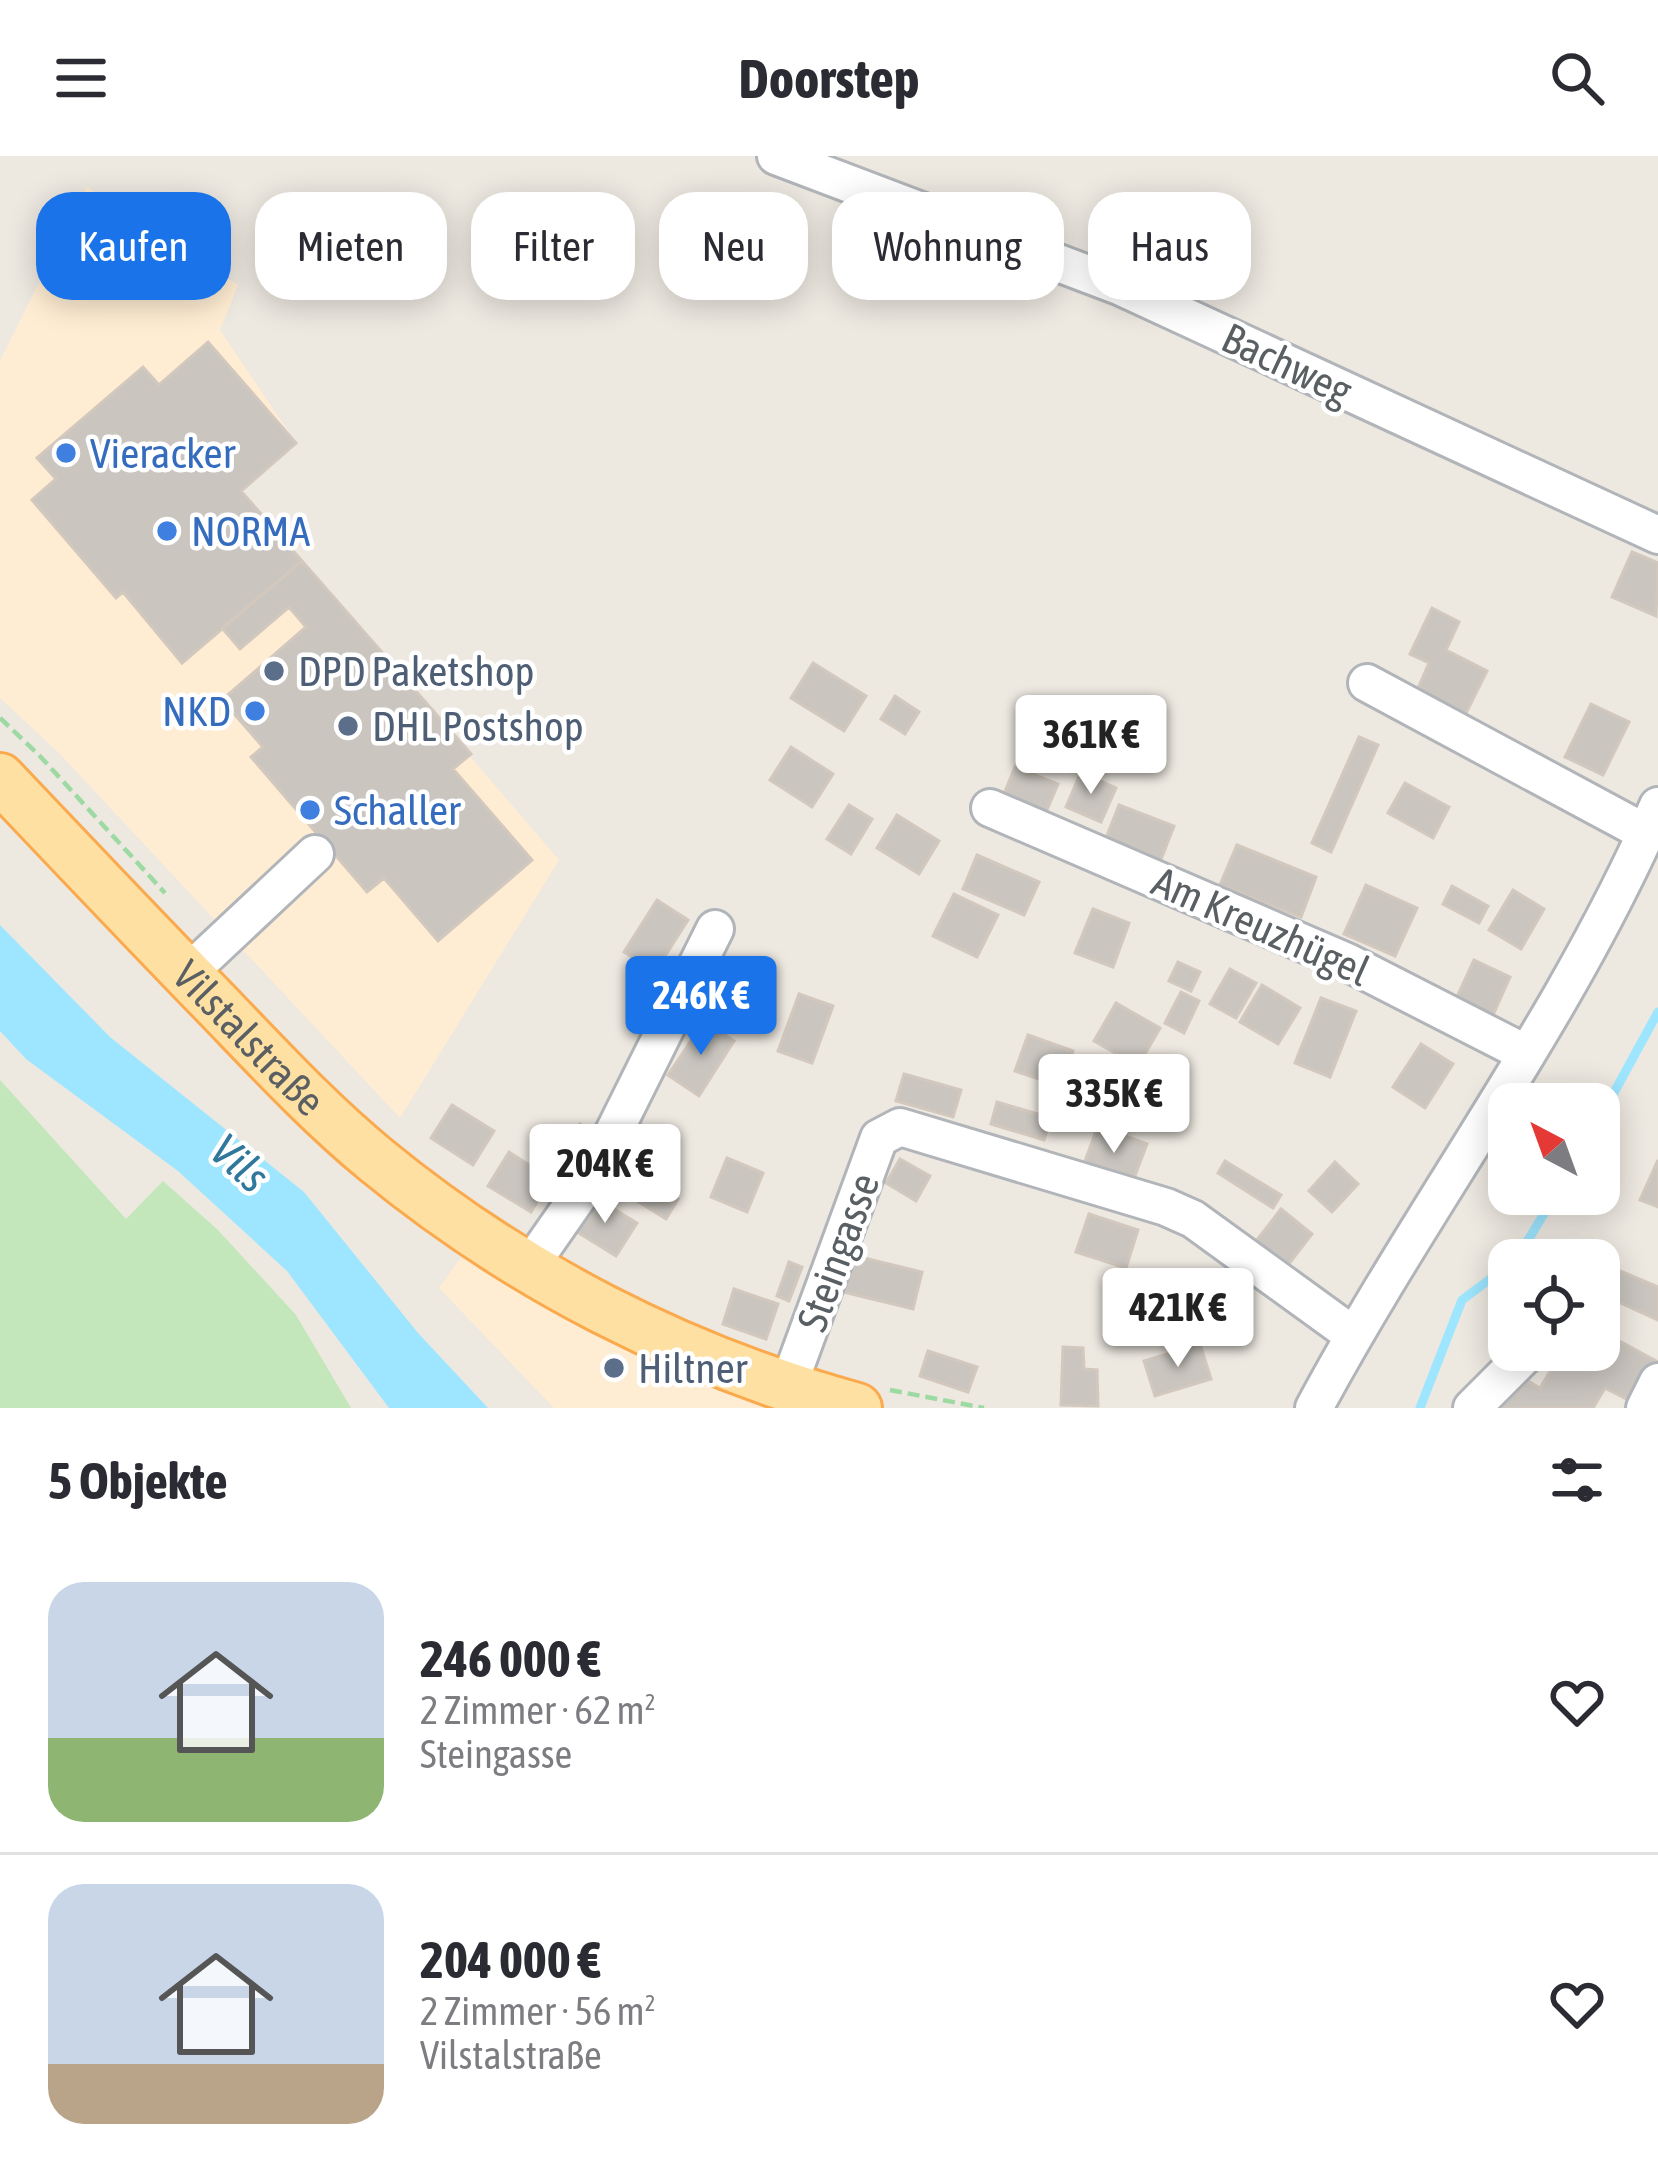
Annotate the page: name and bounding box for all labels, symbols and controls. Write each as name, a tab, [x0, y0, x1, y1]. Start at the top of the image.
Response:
icon: menu	[48, 45, 114, 111]
icon: search	[1544, 45, 1610, 111]
text: Doorstep	[738, 48, 920, 109]
chip: Kaufen	[36, 192, 231, 300]
chip: Mieten	[255, 192, 447, 300]
chip: Filter	[471, 192, 635, 300]
chip: Neu	[659, 192, 808, 300]
chip: Wohnung	[832, 192, 1064, 300]
chip: Haus	[1088, 192, 1251, 300]
street label: Bachweg	[1215, 313, 1359, 415]
place label: Vieracker	[90, 429, 236, 477]
marker: Vieracker	[53, 440, 79, 466]
place label: NORMA	[191, 507, 310, 555]
marker: NORMA	[154, 518, 180, 544]
place label: DPD Paketshop	[298, 647, 534, 695]
marker: DPD Paketshop	[261, 658, 287, 684]
place label: NKD	[162, 687, 231, 735]
pin: 361K €	[993, 695, 1189, 797]
marker: NKD	[242, 698, 268, 724]
place label: DHL Postshop	[372, 702, 584, 750]
text: 361K €	[1043, 712, 1140, 756]
marker: DHL Postshop	[335, 713, 361, 739]
place label: Schaller	[334, 786, 461, 834]
marker: Schaller	[297, 797, 323, 823]
street label: Am Kreuzhügel	[1145, 857, 1377, 995]
street label: Vilstalstraße	[164, 951, 334, 1125]
pin: 246K €	[603, 956, 799, 1058]
text: 246K €	[653, 973, 750, 1017]
pin: 335K €	[1016, 1054, 1212, 1156]
text: 335K €	[1066, 1071, 1163, 1115]
north arrow	[1488, 1083, 1620, 1215]
map controls	[1488, 1083, 1620, 1371]
water label: Vils	[200, 1124, 280, 1202]
pin: 204K €	[507, 1124, 703, 1226]
text: 204K €	[557, 1141, 654, 1185]
street label: Steingasse	[787, 1167, 889, 1337]
button: locate	[1488, 1239, 1620, 1371]
pin: 421K €	[1080, 1268, 1276, 1370]
text: 421K €	[1130, 1285, 1227, 1329]
place label: Hiltner	[638, 1344, 748, 1392]
marker: Hiltner	[601, 1355, 627, 1381]
icon: filters	[1544, 1447, 1610, 1513]
text: 5 Objekte	[48, 1451, 228, 1510]
text: 246 000 €	[420, 1629, 601, 1688]
icon: home	[144, 1630, 288, 1774]
icon: heart	[1544, 1669, 1610, 1735]
text: 2 Zimmer · 62 m²	[420, 1688, 656, 1732]
text: Steingasse	[420, 1732, 572, 1776]
text: 204 000 €	[420, 1930, 601, 1989]
icon: home	[144, 1932, 288, 2076]
icon: heart	[1544, 1971, 1610, 2037]
text: 2 Zimmer · 56 m²	[420, 1989, 656, 2033]
text: Vilstalstraße	[420, 2033, 602, 2077]

